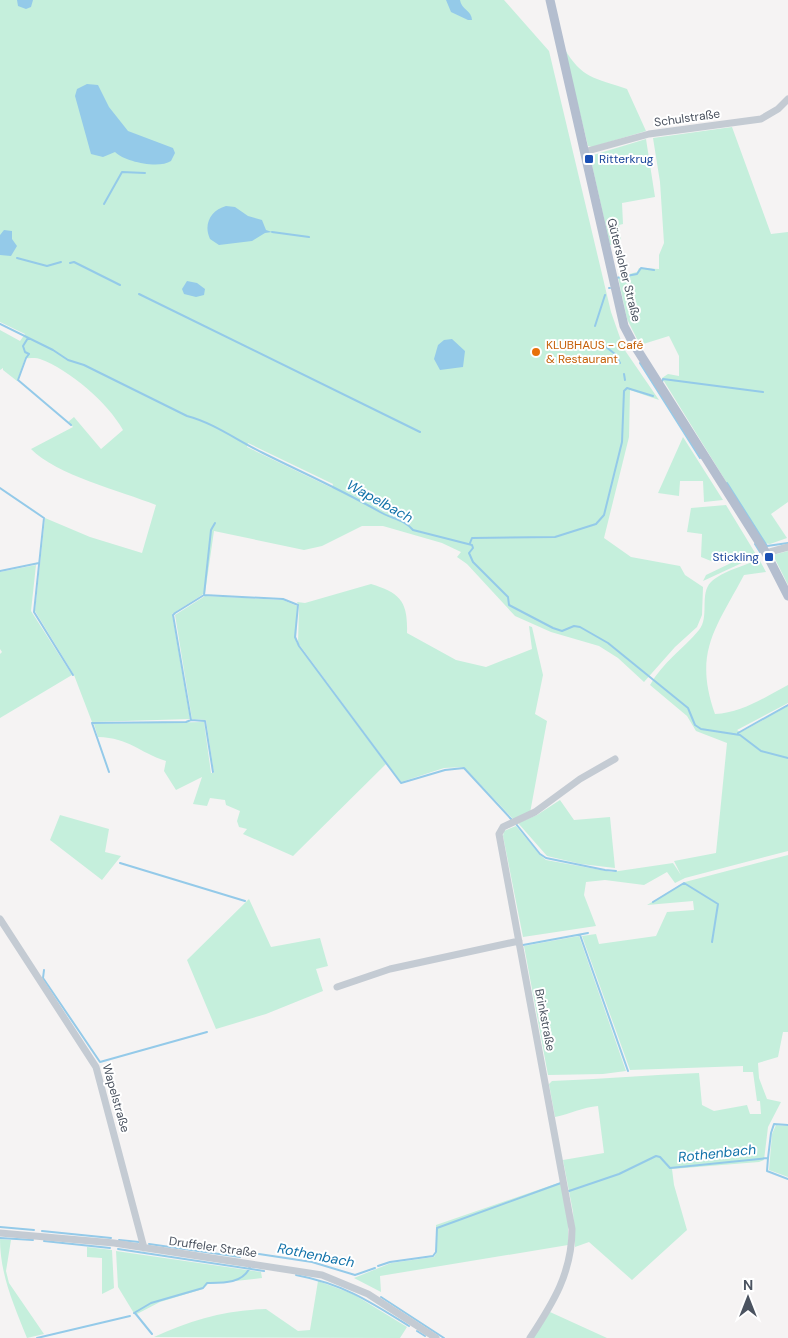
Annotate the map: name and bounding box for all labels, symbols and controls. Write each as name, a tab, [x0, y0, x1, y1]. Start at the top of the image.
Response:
street label: Schulstraße	[653, 105, 721, 131]
place label: Ritterkrug	[599, 151, 654, 167]
marker: Ritterkrug	[583, 153, 595, 165]
street label: Gütersloher Straße	[603, 217, 645, 324]
place label: KLUBHAUS - Café & Restaurant	[546, 337, 644, 367]
marker: KLUBHAUS - Café & Restaurant	[530, 346, 542, 358]
water label: Wapelbach	[344, 475, 416, 527]
place label: Stickling	[712, 549, 759, 565]
marker: Stickling	[763, 551, 775, 563]
street label: Brinkstraße	[531, 987, 559, 1053]
street label: Wapelstraße	[99, 1062, 133, 1134]
water label: Rothenbach	[677, 1140, 757, 1166]
street label: Druffeler Straße	[168, 1233, 258, 1261]
water label: Rothenbach	[276, 1239, 356, 1271]
north arrow	[723, 1273, 773, 1323]
text: N	[743, 1276, 753, 1294]

